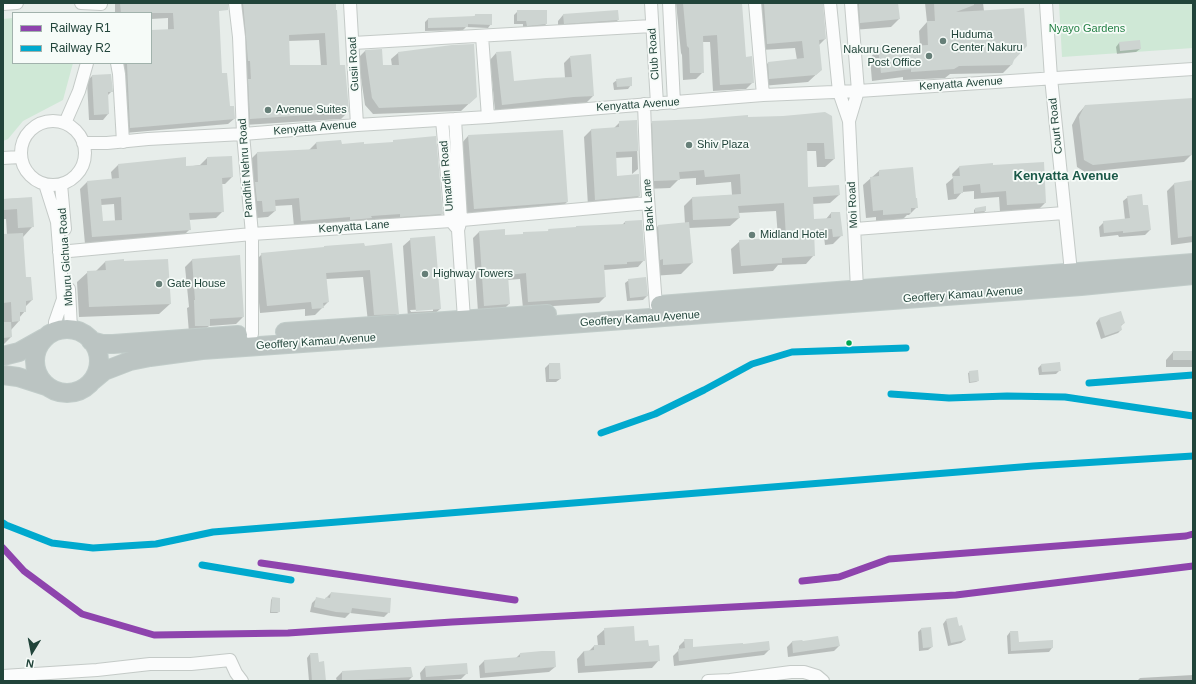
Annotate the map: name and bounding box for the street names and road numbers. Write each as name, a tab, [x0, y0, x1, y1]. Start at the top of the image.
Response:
street label: Club Road	[646, 28, 662, 80]
street label: Gusii Road	[346, 36, 362, 92]
street label: Kenyatta Avenue	[919, 75, 1003, 93]
street label: Kenyatta Avenue	[596, 96, 680, 114]
street label: Court Road	[1046, 97, 1066, 155]
street label: Pandhit Nehru Road	[236, 118, 256, 218]
street label: Kenyatta Avenue	[273, 118, 357, 138]
street label: Umardin Road	[437, 140, 457, 212]
street label: Bank Lane	[641, 178, 657, 232]
street label: Moi Road	[845, 181, 861, 229]
street label: Mburu Gichua Road	[56, 207, 76, 307]
street label: Kenyatta Lane	[318, 218, 390, 236]
street label: Geoffery Kamau Avenue	[903, 284, 1023, 306]
street label: Geoffery Kamau Avenue	[580, 308, 700, 330]
street label: Geoffery Kamau Avenue	[256, 331, 376, 353]

